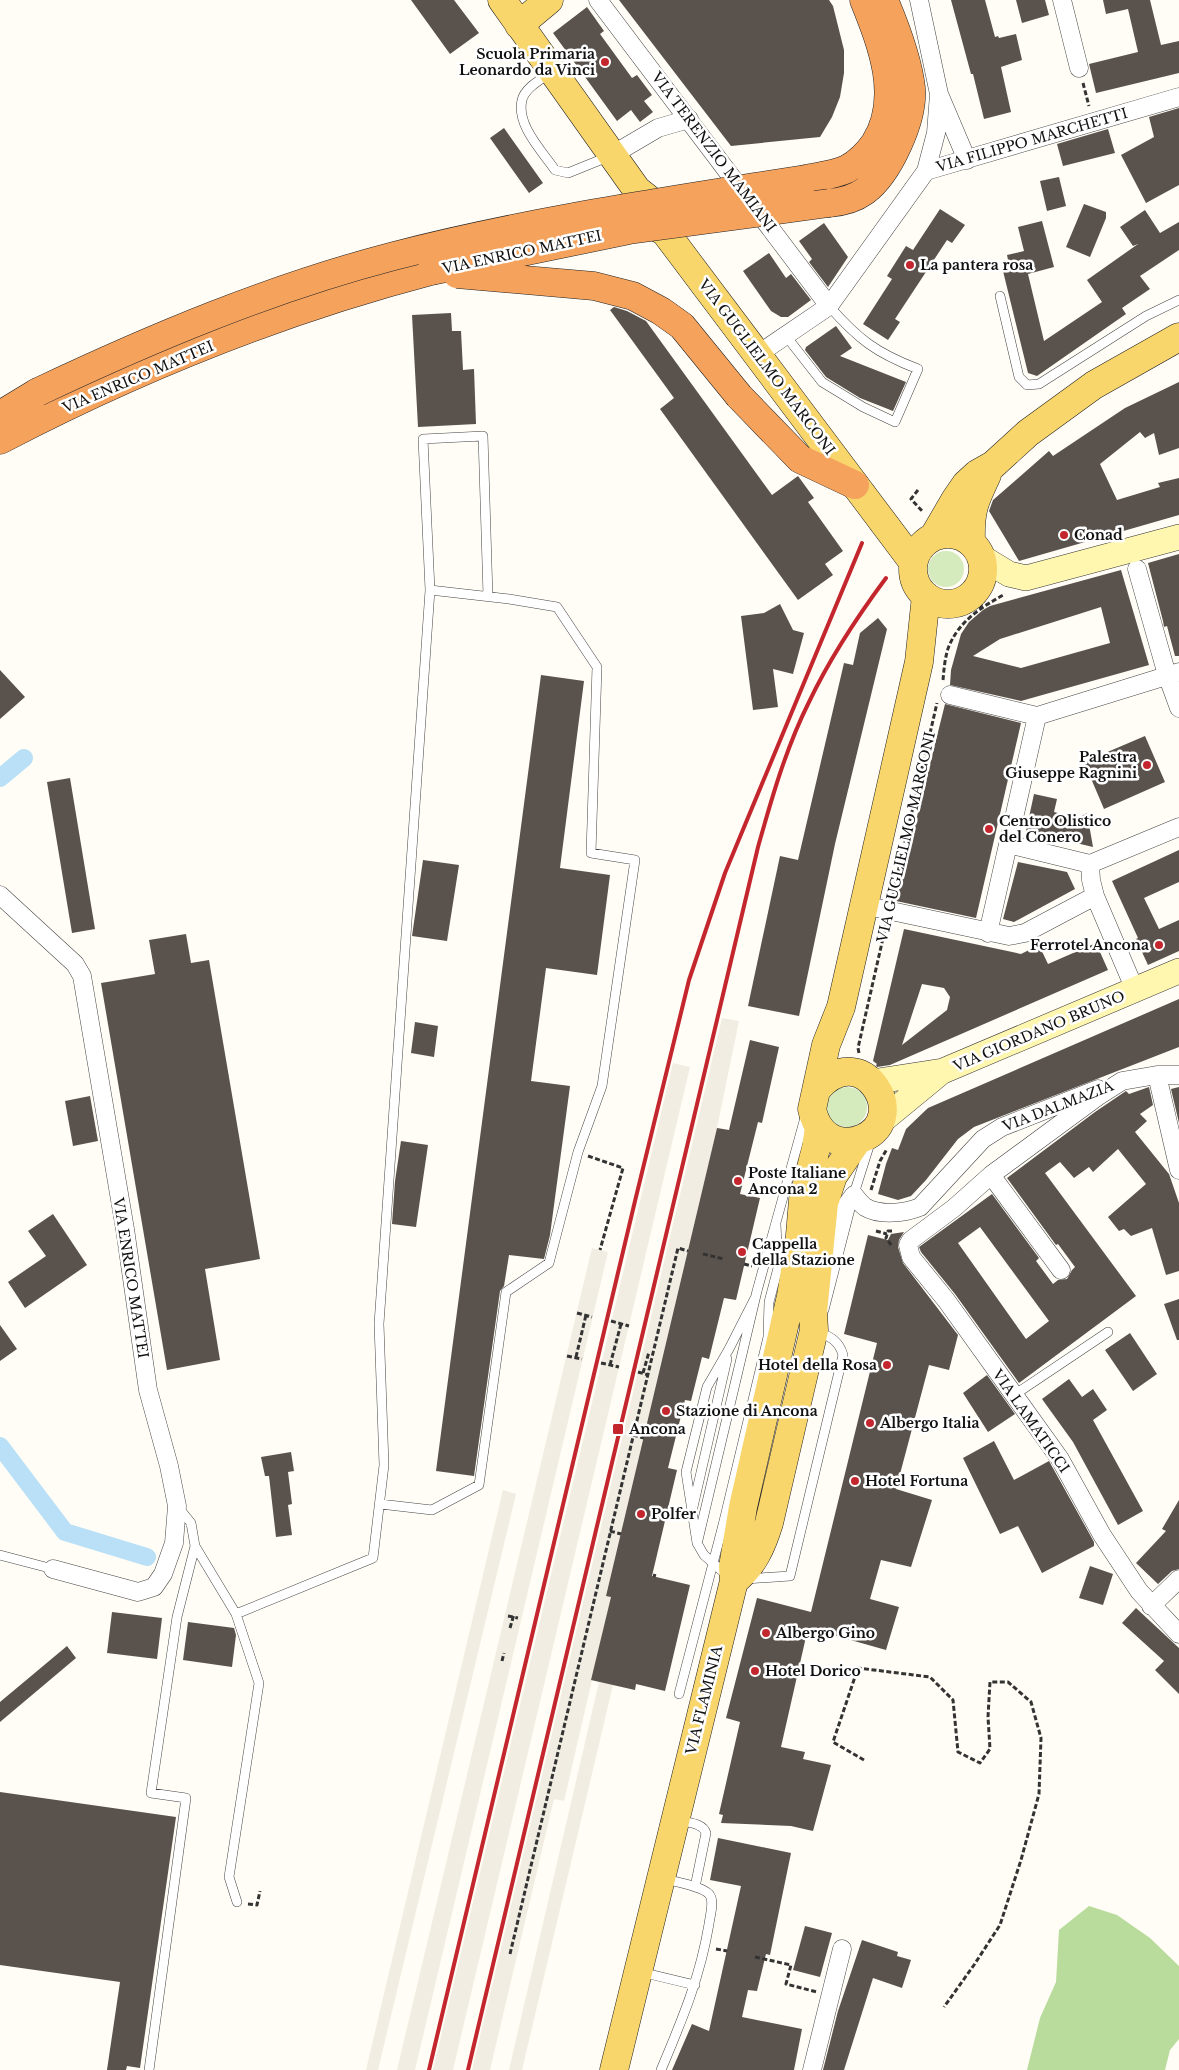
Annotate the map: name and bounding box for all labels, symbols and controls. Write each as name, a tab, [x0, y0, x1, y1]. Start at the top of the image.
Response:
place label: Scuola Primaria Leonardo da Vinci	[459, 45, 595, 79]
marker: Scuola Primaria Leonardo da Vinci	[599, 56, 611, 68]
street label: VIA TERENZIO MAMIANI	[647, 68, 780, 236]
street label: VIA FILIPPO MARCHETTI	[933, 104, 1130, 176]
street label: VIA ENRICO MATTEI	[440, 226, 604, 278]
place label: La pantera rosa	[920, 256, 1033, 274]
marker: La pantera rosa	[904, 259, 916, 271]
street label: VIA GUGLIELMO MARCONI	[694, 275, 839, 459]
street label: VIA ENRICO MATTEI	[59, 337, 216, 417]
place label: Conad	[1074, 526, 1123, 544]
marker: Conad	[1058, 529, 1070, 541]
street label: VIA GUGLIELMO MARCONI	[873, 730, 939, 945]
place label: Palestra Giuseppe Ragnini	[1005, 748, 1137, 782]
marker: Palestra Giuseppe Ragnini	[1141, 759, 1153, 771]
place label: Centro Olistico del Conero	[999, 812, 1111, 846]
marker: Centro Olistico del Conero	[983, 823, 995, 835]
place label: Ferrotel Ancona	[1030, 936, 1149, 954]
marker: Ferrotel Ancona	[1153, 939, 1165, 951]
street label: VIA GIORDANO BRUNO	[950, 987, 1127, 1076]
street label: VIA DALMAZIA	[999, 1076, 1116, 1136]
place label: Poste Italiane Ancona 2	[747, 1164, 846, 1198]
marker: Poste Italiane Ancona 2	[732, 1175, 744, 1187]
street label: VIA ENRICO MATTEI	[109, 1195, 153, 1360]
place label: Cappella della Stazione	[752, 1235, 855, 1269]
marker: Cappella della Stazione	[736, 1246, 748, 1258]
place label: Hotel della Rosa	[758, 1356, 877, 1374]
marker: Hotel della Rosa	[881, 1359, 893, 1371]
street label: VIA LAMATICCI	[988, 1365, 1074, 1476]
place label: Stazione di Ancona	[676, 1402, 818, 1420]
marker: Stazione di Ancona	[660, 1405, 672, 1417]
place label: Albergo Italia	[879, 1414, 980, 1432]
marker: Albergo Italia	[864, 1417, 876, 1429]
place label: Ancona	[628, 1420, 686, 1438]
marker: Ancona	[611, 1422, 625, 1436]
place label: Hotel Fortuna	[865, 1472, 968, 1490]
marker: Hotel Fortuna	[849, 1475, 861, 1487]
place label: Polfer	[651, 1505, 696, 1523]
marker: Polfer	[635, 1508, 647, 1520]
place label: Albergo Gino	[775, 1624, 875, 1642]
marker: Albergo Gino	[760, 1627, 772, 1639]
street label: VIA FLAMINIA	[682, 1643, 726, 1757]
place label: Hotel Dorico	[765, 1662, 861, 1680]
marker: Hotel Dorico	[749, 1665, 761, 1677]

